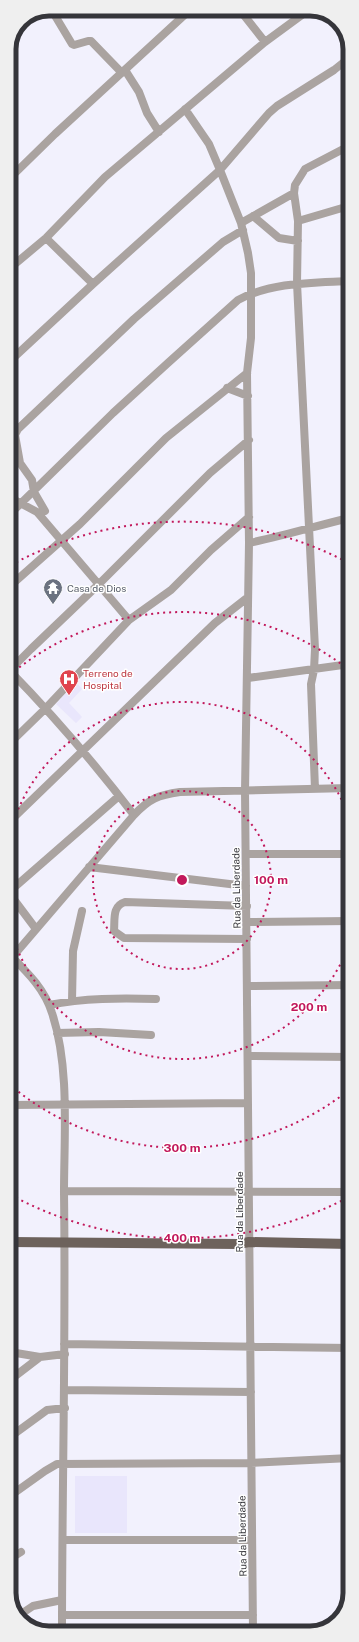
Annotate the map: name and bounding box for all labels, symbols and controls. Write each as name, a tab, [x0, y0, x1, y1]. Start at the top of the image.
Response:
temple icon: Casa de Dios	[42, 577, 64, 605]
place label: Casa de Dios	[67, 582, 126, 594]
place label: Terreno de Hospital	[83, 667, 133, 691]
hospital icon: Terreno de Hospital	[58, 668, 80, 696]
street label: Rua da Liberdade	[229, 847, 243, 929]
centre of rings	[175, 873, 189, 887]
text: 100 m	[254, 873, 288, 887]
text: 200 m	[291, 1000, 327, 1014]
text: 300 m	[164, 1141, 201, 1155]
street label: Rua da Liberdade	[233, 1171, 245, 1253]
text: 400 m	[164, 1231, 201, 1245]
street label: Rua da Liberdade	[235, 1495, 249, 1577]

